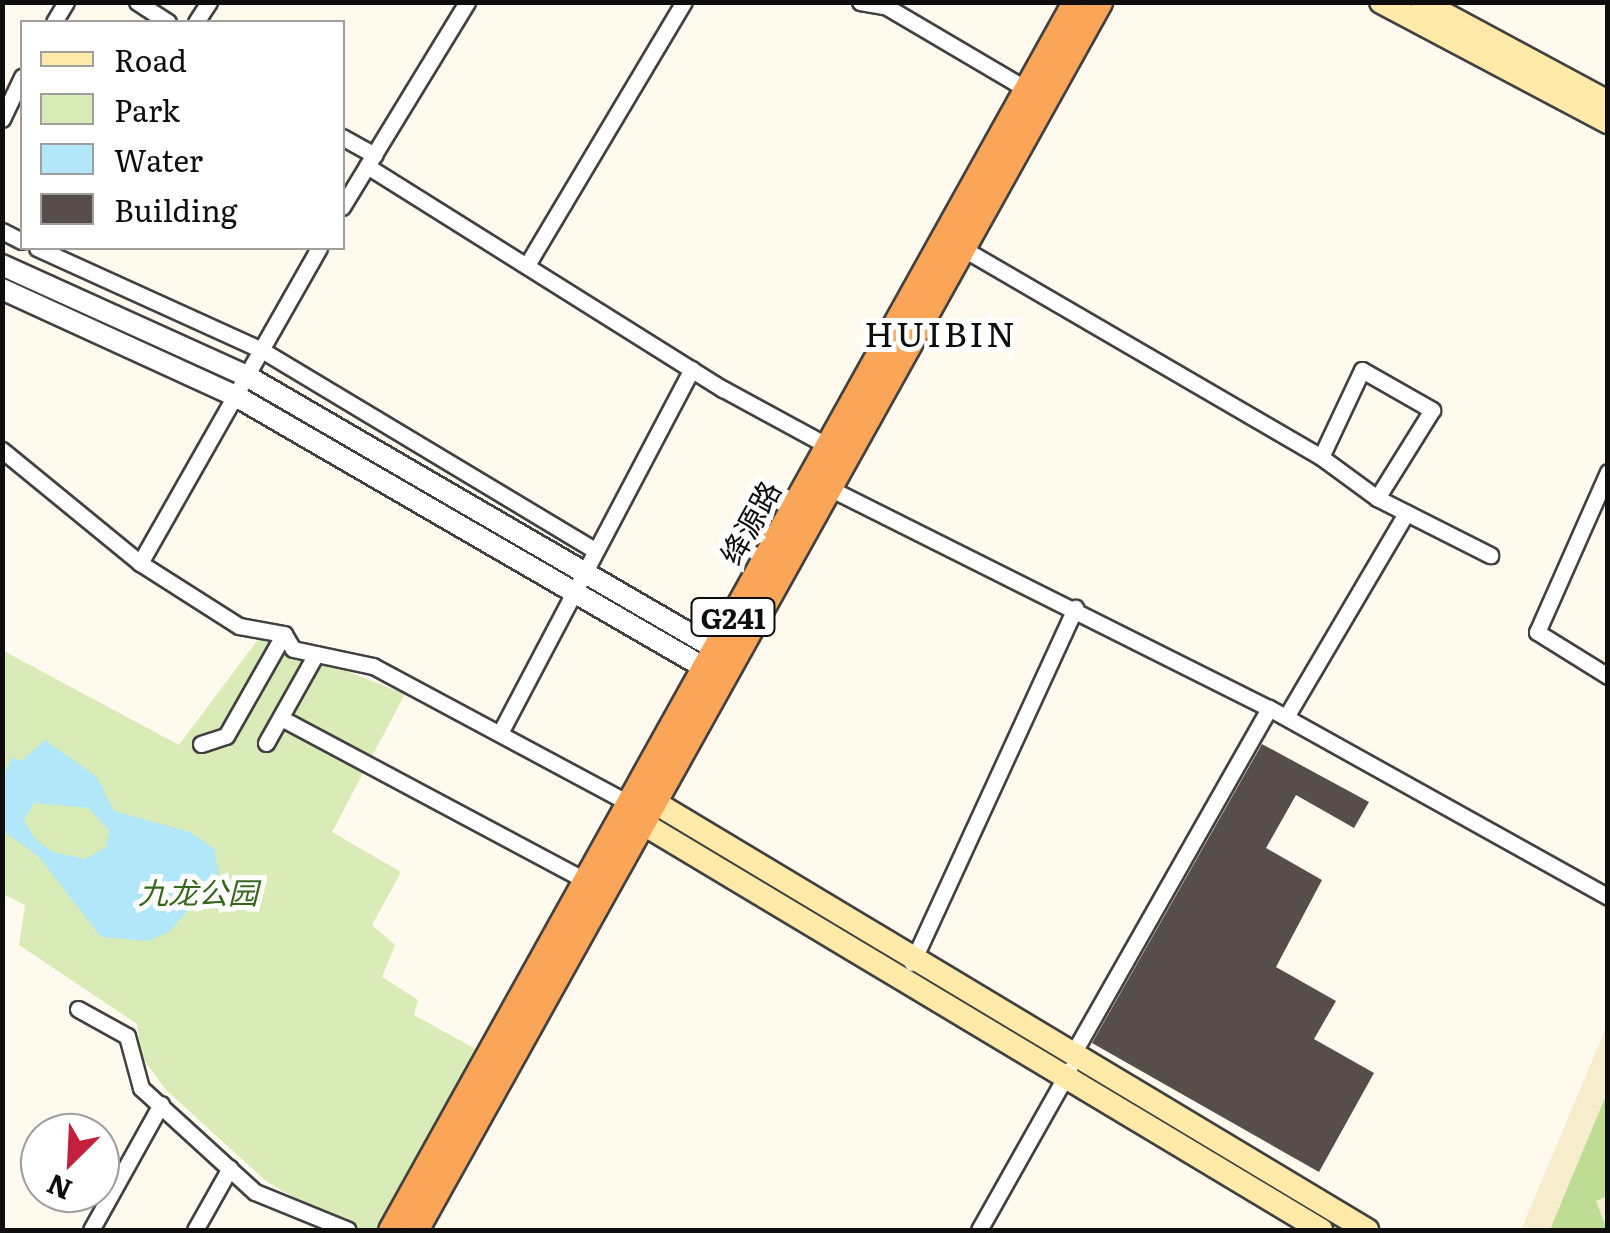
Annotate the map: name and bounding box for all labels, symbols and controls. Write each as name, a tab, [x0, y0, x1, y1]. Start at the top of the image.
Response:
legend	[20, 20, 345, 250]
text: Road	[114, 37, 187, 81]
text: Park	[114, 87, 180, 131]
text: Water	[114, 137, 203, 181]
text: Building	[114, 187, 238, 231]
district label: HUIBIN	[864, 311, 1018, 353]
street label: 绛源路	[711, 474, 787, 570]
road number: G241	[688, 594, 778, 640]
park label: 九龙公园	[138, 873, 258, 909]
north arrow	[20, 1113, 120, 1213]
text: N	[39, 1165, 78, 1213]

